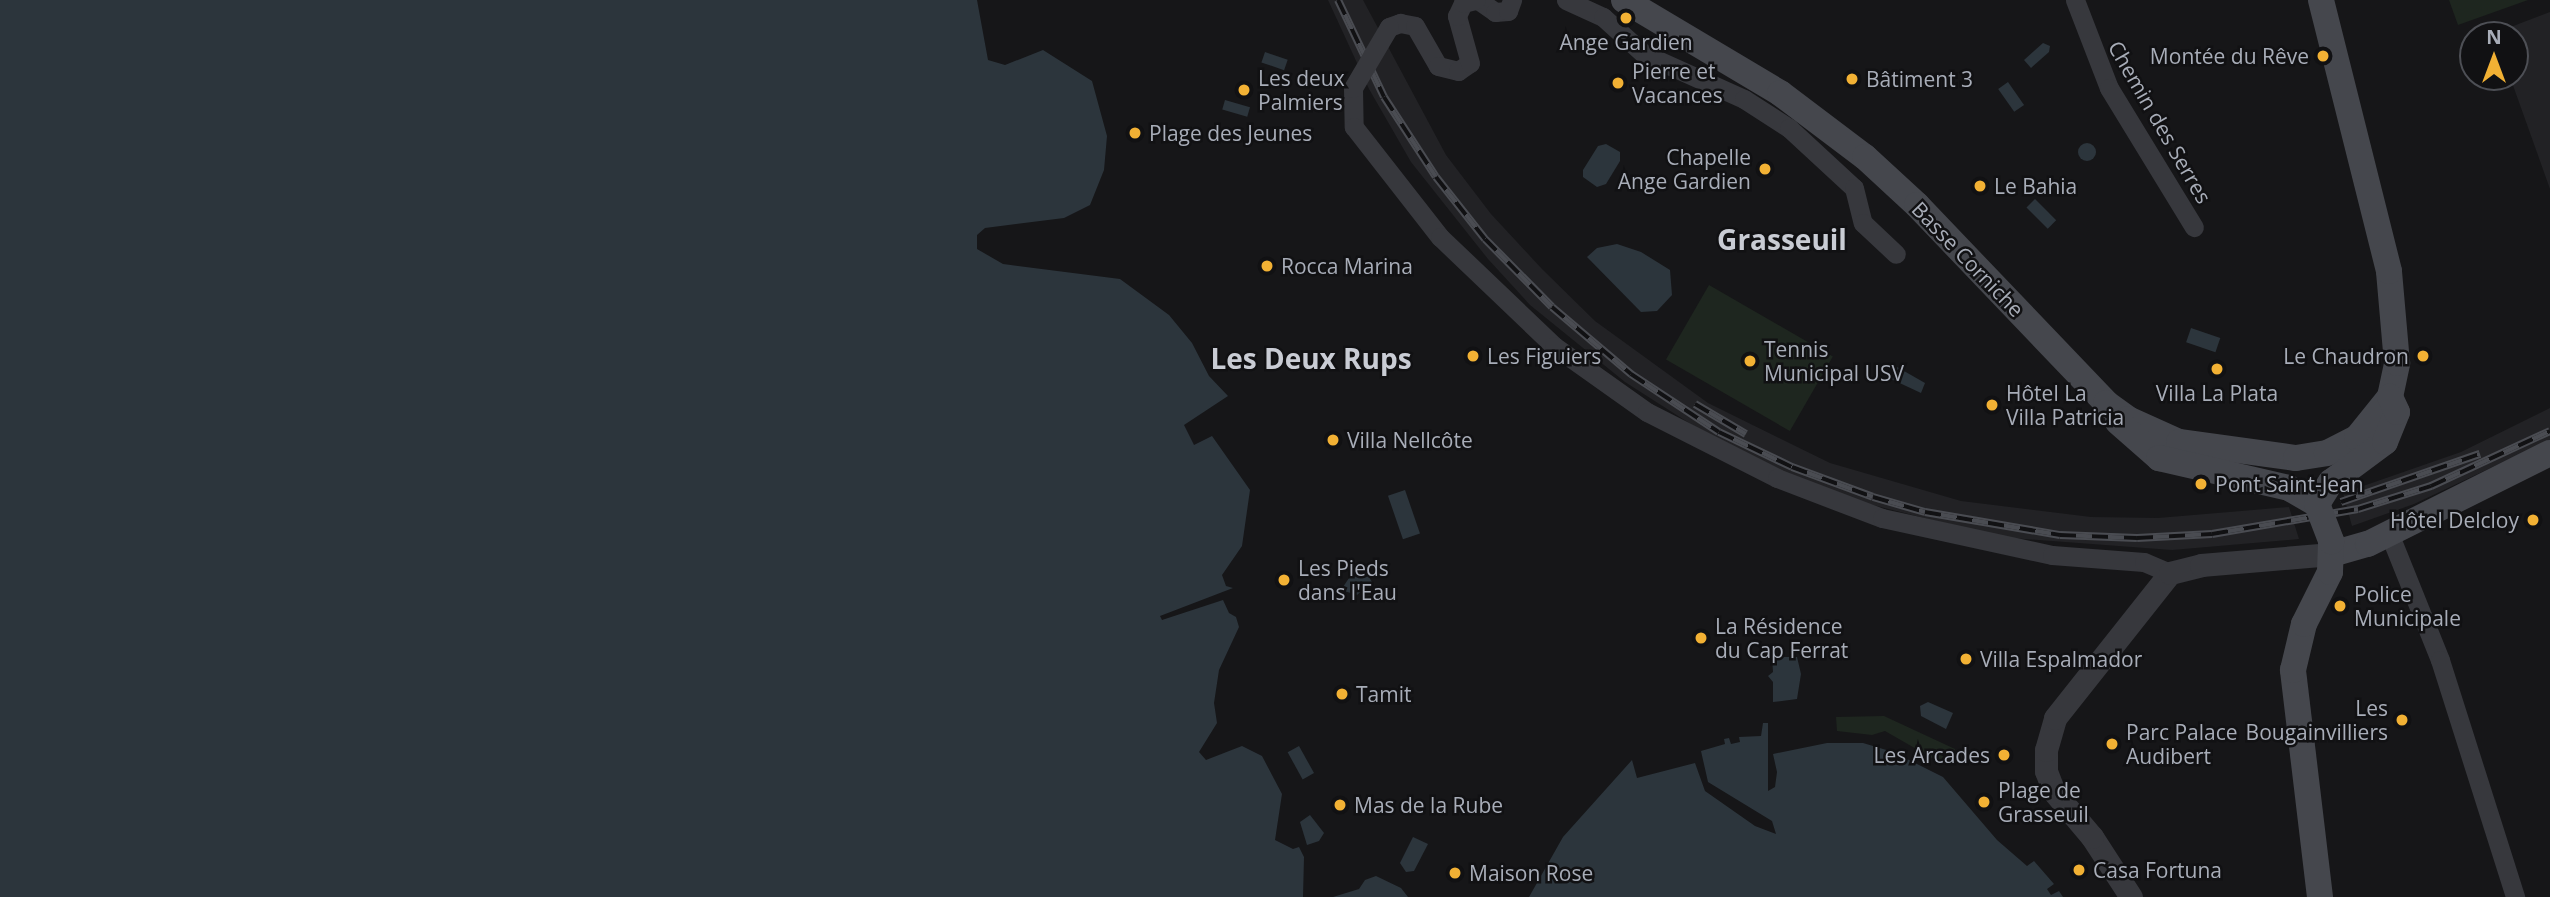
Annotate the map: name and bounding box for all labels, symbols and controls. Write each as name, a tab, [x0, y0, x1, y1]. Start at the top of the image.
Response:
marker: Ange Gardien	[1618, 10, 1634, 26]
north arrow	[2459, 21, 2529, 91]
text: N	[2486, 24, 2502, 50]
place label: Ange Gardien	[1559, 29, 1693, 55]
street label: Chemin des Serres	[2103, 36, 2217, 208]
place label: Montée du Rêve	[2150, 43, 2309, 69]
marker: Montée du Rêve	[2315, 48, 2331, 64]
place label: Pierre et Vacances	[1632, 58, 1723, 108]
place label: Les deux Palmiers	[1258, 65, 1345, 115]
place label: Bâtiment 3	[1866, 66, 1973, 92]
marker: Bâtiment 3	[1844, 71, 1860, 87]
marker: Pierre et Vacances	[1610, 75, 1626, 91]
marker: Les deux Palmiers	[1236, 82, 1252, 98]
place label: Plage des Jeunes	[1149, 120, 1312, 146]
marker: Plage des Jeunes	[1127, 125, 1143, 141]
place label: Chapelle Ange Gardien	[1618, 144, 1751, 194]
marker: Chapelle Ange Gardien	[1757, 161, 1773, 177]
place label: Le Bahia	[1994, 173, 2077, 199]
marker: Le Bahia	[1972, 178, 1988, 194]
street label: Basse Corniche	[1907, 196, 2029, 322]
district label: Grasseuil	[1717, 222, 1847, 256]
place label: Rocca Marina	[1281, 253, 1413, 279]
marker: Rocca Marina	[1259, 258, 1275, 274]
place label: Tennis Municipal USV	[1764, 336, 1904, 386]
district label: Les Deux Rups	[1210, 341, 1412, 375]
place label: Les Figuiers	[1487, 343, 1601, 369]
place label: Le Chaudron	[2283, 343, 2409, 369]
marker: Les Figuiers	[1465, 348, 1481, 364]
marker: Le Chaudron	[2415, 348, 2431, 364]
marker: Tennis Municipal USV	[1742, 353, 1758, 369]
marker: Villa La Plata	[2209, 361, 2225, 377]
place label: Hôtel La Villa Patricia	[2006, 380, 2124, 430]
place label: Villa La Plata	[2156, 380, 2278, 406]
marker: Hôtel La Villa Patricia	[1984, 397, 2000, 413]
place label: Villa Nellcôte	[1347, 427, 1473, 453]
marker: Villa Nellcôte	[1325, 432, 1341, 448]
place label: Pont Saint-Jean	[2215, 471, 2364, 497]
marker: Pont Saint-Jean	[2193, 476, 2209, 492]
place label: Hôtel Delcloy	[2390, 507, 2519, 533]
marker: Hôtel Delcloy	[2525, 512, 2541, 528]
place label: Les Pieds dans l'Eau	[1298, 555, 1397, 605]
marker: Les Pieds dans l'Eau	[1276, 572, 1292, 588]
place label: Police Municipale	[2354, 581, 2461, 631]
marker: Police Municipale	[2332, 598, 2348, 614]
place label: La Résidence du Cap Ferrat	[1715, 613, 1848, 663]
marker: La Résidence du Cap Ferrat	[1693, 630, 1709, 646]
place label: Villa Espalmador	[1980, 646, 2142, 672]
marker: Villa Espalmador	[1958, 651, 1974, 667]
place label: Tamit	[1356, 681, 1411, 707]
marker: Tamit	[1334, 686, 1350, 702]
place label: Les Bougainvilliers	[2246, 695, 2388, 745]
marker: Les Bougainvilliers	[2394, 712, 2410, 728]
place label: Parc Palace Audibert	[2126, 719, 2238, 769]
marker: Parc Palace Audibert	[2104, 736, 2120, 752]
place label: Les Arcades	[1874, 742, 1990, 768]
marker: Les Arcades	[1996, 747, 2012, 763]
place label: Plage de Grasseuil	[1998, 777, 2089, 827]
place label: Mas de la Rube	[1354, 792, 1503, 818]
marker: Plage de Grasseuil	[1976, 794, 1992, 810]
marker: Mas de la Rube	[1332, 797, 1348, 813]
place label: Casa Fortuna	[2093, 857, 2222, 883]
place label: Maison Rose	[1469, 860, 1593, 886]
marker: Casa Fortuna	[2071, 862, 2087, 878]
marker: Maison Rose	[1447, 865, 1463, 881]

